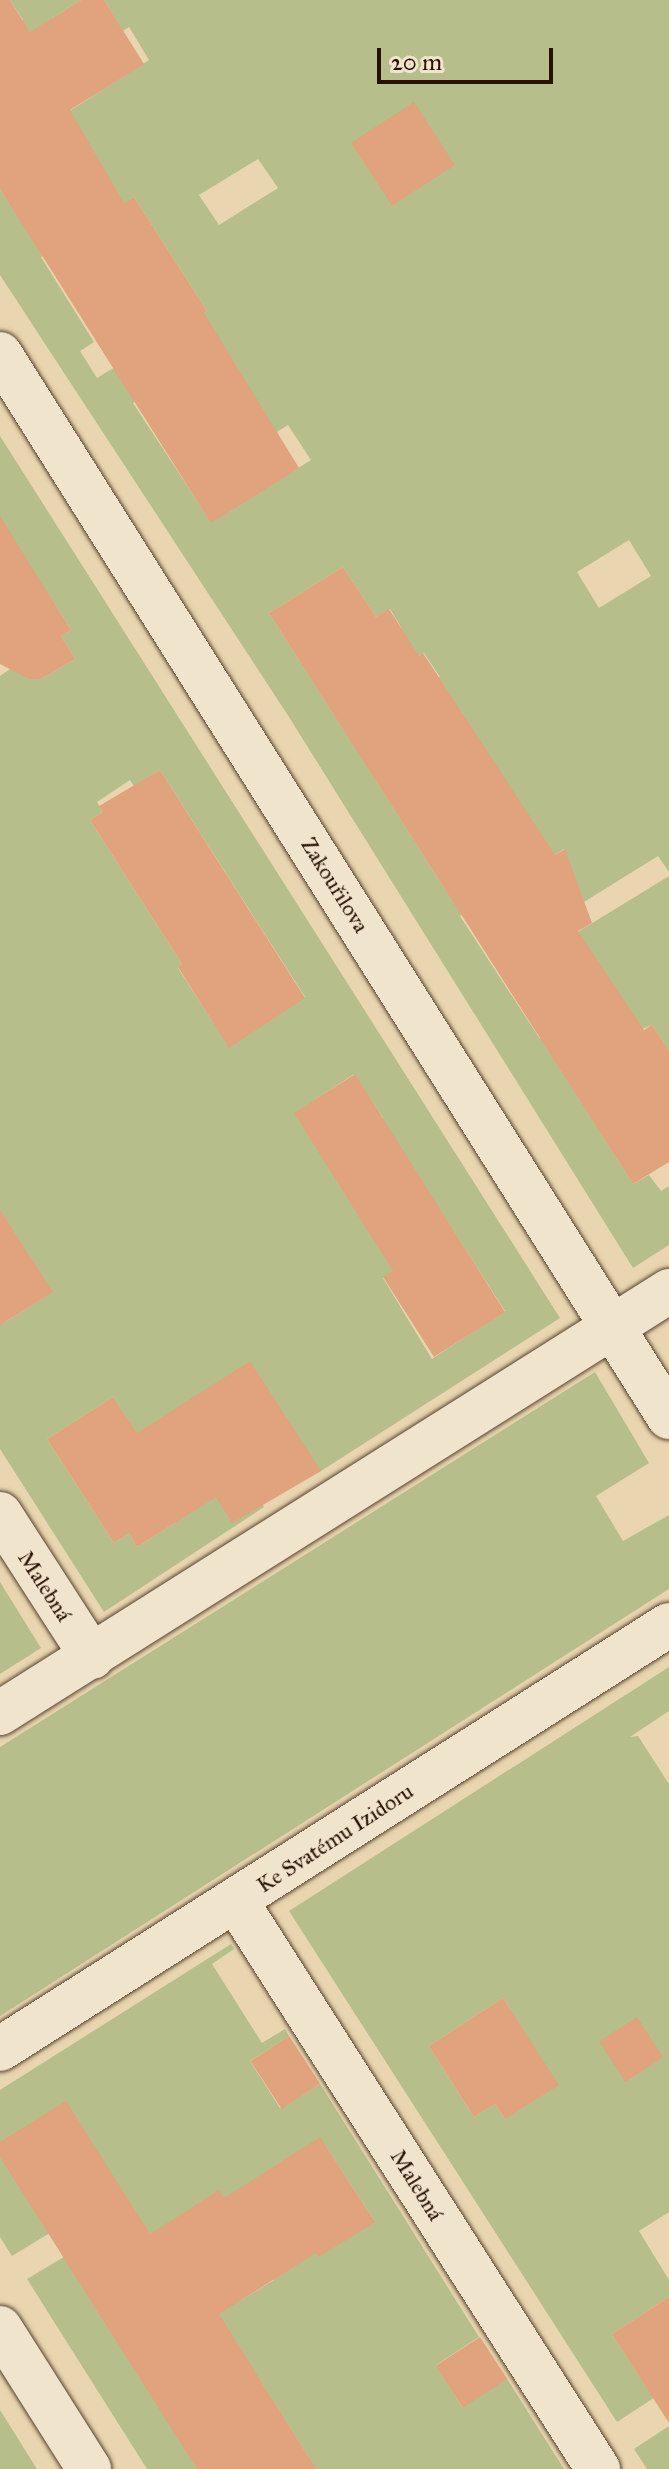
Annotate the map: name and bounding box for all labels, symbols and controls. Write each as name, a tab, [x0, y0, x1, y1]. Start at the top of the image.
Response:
scale bar	[381, 32, 557, 82]
text: 20 m	[391, 47, 442, 77]
street label: Zakouřilova	[295, 833, 375, 937]
street label: Malebná	[12, 1546, 78, 1626]
street label: Ke Svatému Izidoru	[252, 1778, 418, 1898]
street label: Malebná	[385, 2145, 449, 2225]

